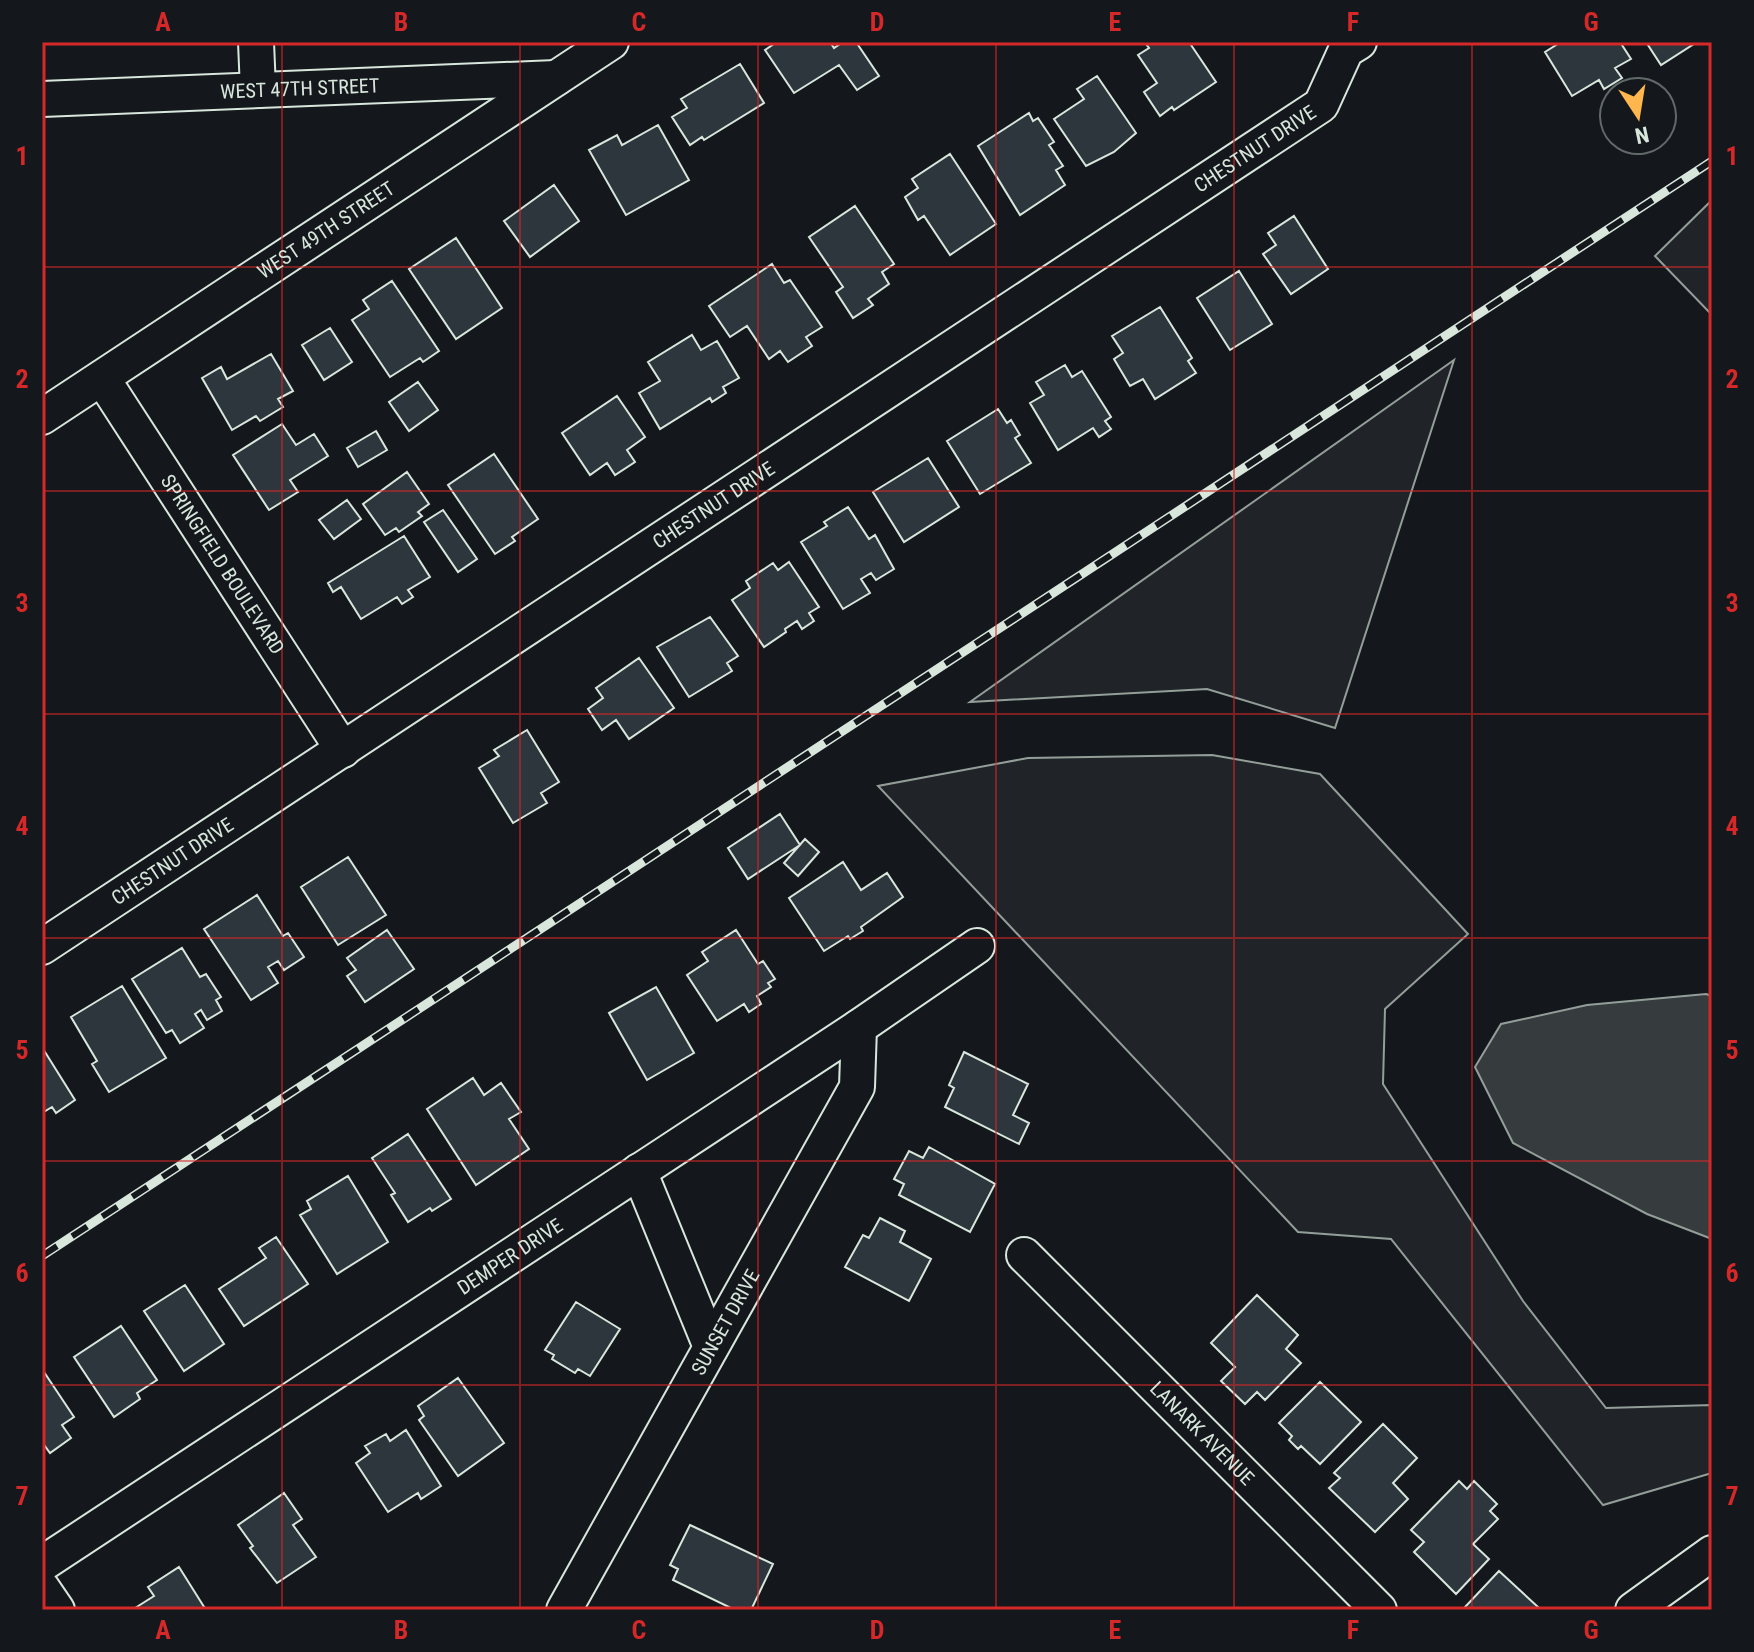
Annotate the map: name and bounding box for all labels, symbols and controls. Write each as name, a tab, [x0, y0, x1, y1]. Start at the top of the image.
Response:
text: A	[155, 7, 171, 37]
text: B	[394, 7, 408, 37]
text: C	[632, 7, 647, 37]
text: D	[870, 7, 884, 37]
text: E	[1109, 7, 1122, 37]
text: F	[1347, 7, 1359, 37]
text: G	[1583, 7, 1599, 37]
street label: WEST 47TH STREET	[220, 73, 380, 104]
north arrow	[1598, 76, 1678, 156]
street label: CHESTNUT DRIVE	[1189, 100, 1320, 197]
text: N	[1633, 121, 1651, 149]
text: 1	[15, 141, 29, 171]
text: 1	[1725, 141, 1739, 171]
street label: WEST 49TH STREET	[253, 176, 399, 284]
text: 2	[15, 364, 29, 394]
text: 2	[1725, 364, 1739, 394]
street label: CHESTNUT DRIVE	[648, 456, 779, 554]
street label: SPRINGFIELD BOULEVARD	[156, 470, 290, 659]
text: 3	[15, 588, 29, 618]
text: 3	[1725, 588, 1739, 618]
text: 4	[15, 811, 29, 841]
text: 4	[1725, 811, 1739, 841]
street label: CHESTNUT DRIVE	[107, 812, 238, 910]
text: 5	[15, 1035, 29, 1065]
text: 5	[1725, 1035, 1739, 1065]
street label: DEMPER DRIVE	[453, 1213, 567, 1300]
text: 6	[15, 1258, 29, 1288]
text: 6	[1725, 1258, 1739, 1288]
street label: SUNSET DRIVE	[686, 1265, 764, 1379]
street label: LANARK AVENUE	[1145, 1376, 1259, 1490]
text: 7	[15, 1481, 29, 1511]
text: 7	[1725, 1481, 1739, 1511]
text: A	[155, 1615, 171, 1645]
text: B	[394, 1615, 408, 1645]
text: C	[632, 1615, 647, 1645]
text: D	[870, 1615, 884, 1645]
text: E	[1109, 1615, 1122, 1645]
text: F	[1347, 1615, 1359, 1645]
text: G	[1583, 1615, 1599, 1645]

